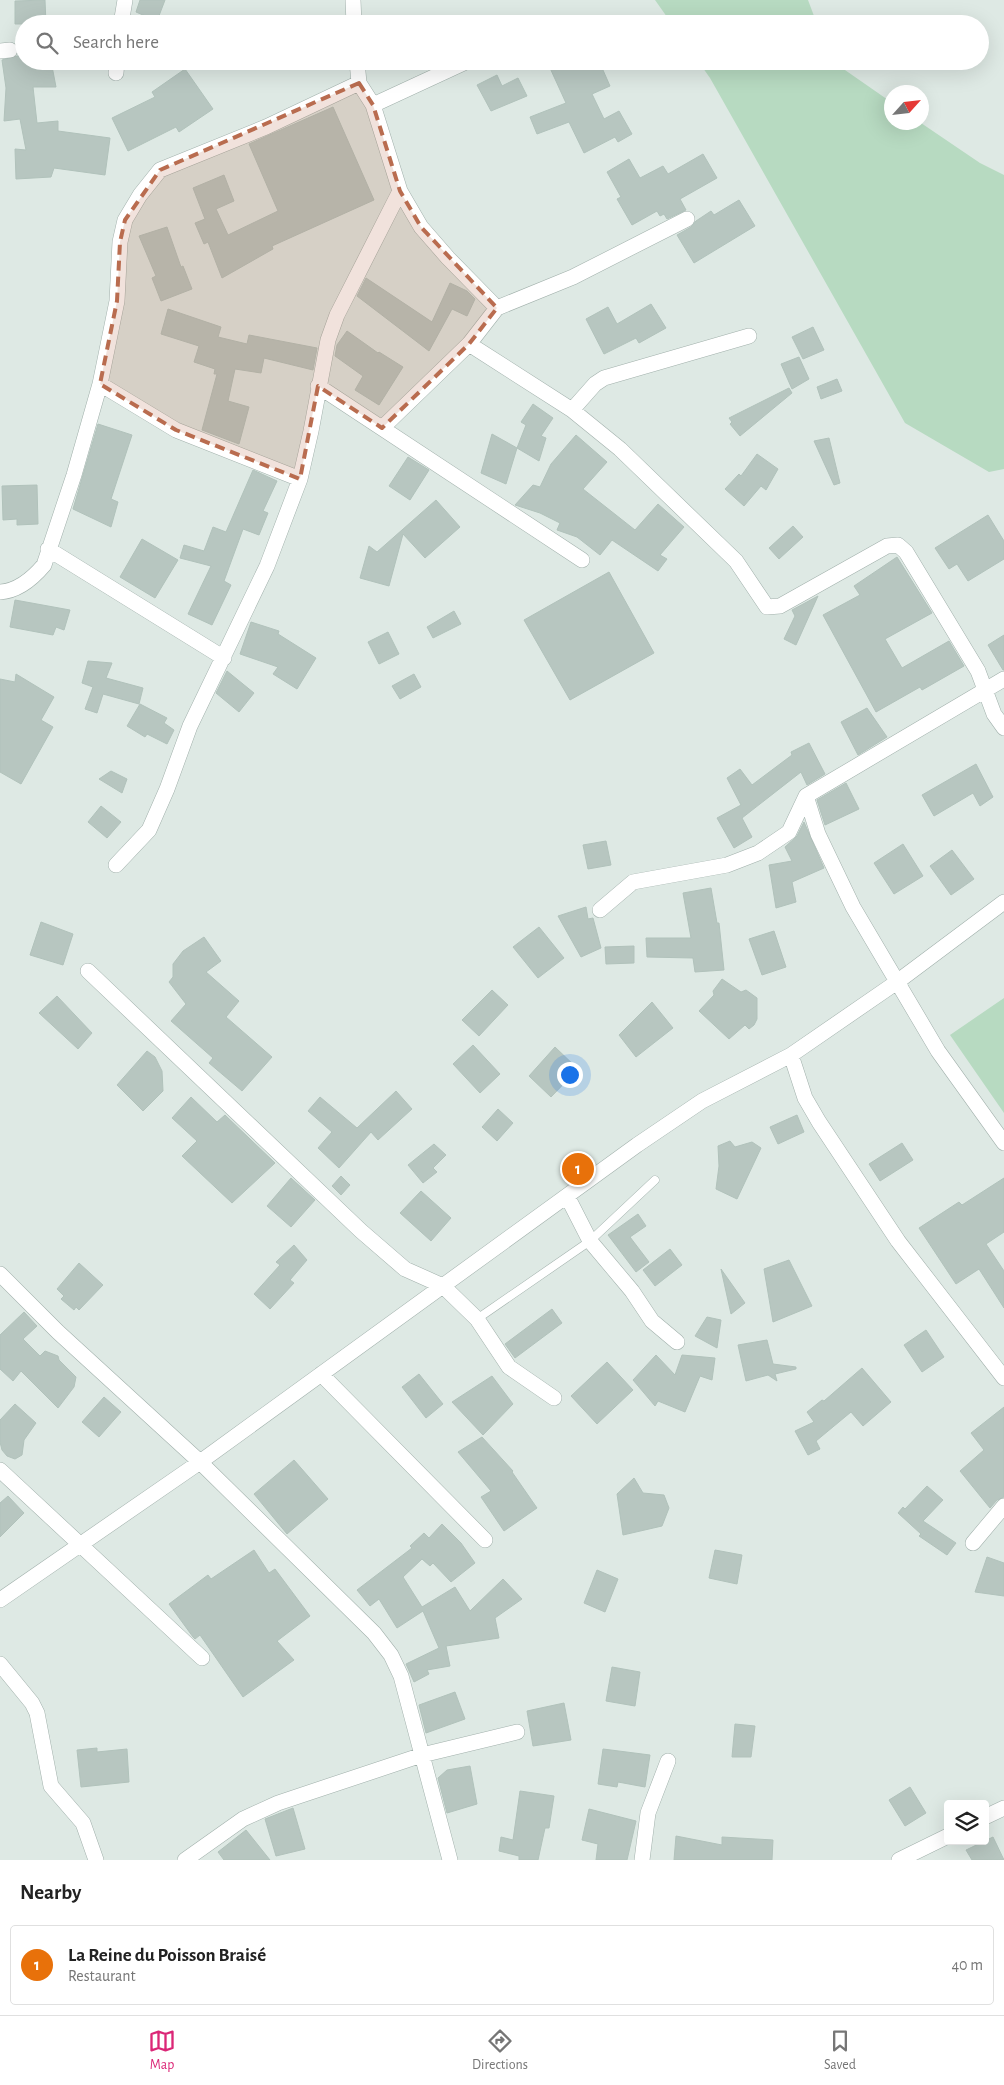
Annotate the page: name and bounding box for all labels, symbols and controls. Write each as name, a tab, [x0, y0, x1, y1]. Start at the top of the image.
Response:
search box	[15, 15, 989, 70]
icon: search	[33, 29, 61, 57]
text: Search here	[73, 33, 159, 52]
north arrow	[884, 85, 929, 130]
your location	[557, 1062, 583, 1088]
pin: 1	[562, 1150, 594, 1188]
map controls	[944, 1800, 989, 1845]
button: layers	[944, 1800, 989, 1845]
text: Nearby	[20, 1882, 81, 1903]
text: La Reine du Poisson Braisé	[68, 1946, 266, 1965]
text: 1	[34, 1957, 40, 1973]
text: 40 m	[951, 1957, 983, 1973]
text: Restaurant	[68, 1968, 136, 1984]
tab: Map	[148, 2027, 176, 2074]
tab: Directions	[472, 2027, 528, 2074]
tab: Saved	[824, 2027, 856, 2074]

